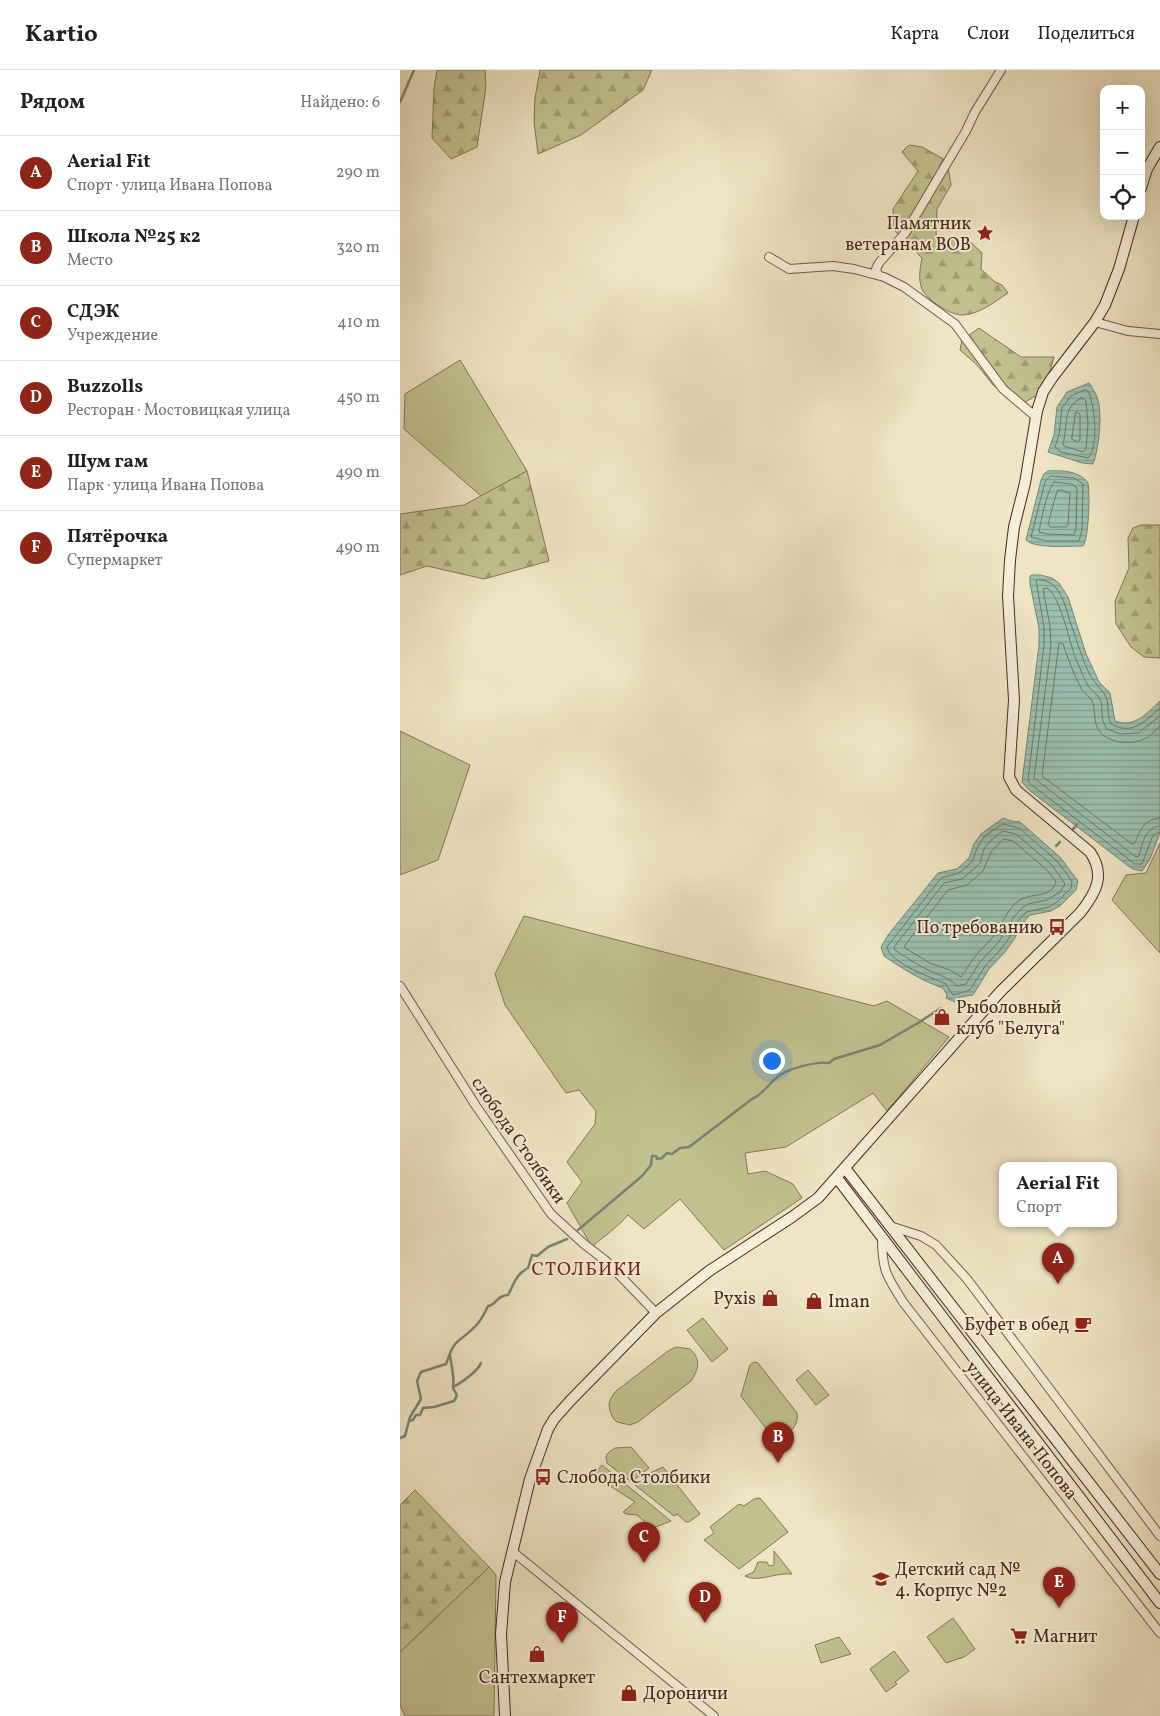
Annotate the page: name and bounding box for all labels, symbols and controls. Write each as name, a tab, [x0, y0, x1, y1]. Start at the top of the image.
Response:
text: Kartio	[25, 18, 98, 52]
text: Карта	[891, 22, 939, 47]
text: Слои	[967, 22, 1009, 47]
text: Поделиться	[1037, 22, 1135, 47]
map controls	[1100, 85, 1145, 220]
button: +	[1100, 85, 1145, 130]
text: Рядом	[20, 88, 85, 117]
text: Найдено: 6	[300, 92, 380, 114]
button: −	[1100, 130, 1145, 175]
text: Aerial Fit	[67, 149, 151, 175]
text: A	[30, 162, 42, 184]
text: 290 m	[336, 162, 380, 184]
text: Спорт · улица Ивана Попова	[67, 175, 273, 197]
button: locate	[1100, 175, 1145, 220]
place label: Памятник ветеранам ВОВ	[845, 212, 971, 258]
place icon: Памятник ветеранам ВОВ	[975, 223, 995, 243]
text: Школа №25 к2	[67, 224, 201, 250]
text: B	[31, 237, 41, 259]
text: 320 m	[336, 237, 380, 259]
text: Место	[67, 250, 113, 272]
text: СДЭК	[67, 299, 119, 325]
text: C	[31, 312, 41, 334]
text: 410 m	[337, 312, 380, 334]
text: Учреждение	[67, 325, 158, 347]
text: Buzzolls	[67, 374, 143, 400]
text: D	[30, 387, 42, 409]
text: 450 m	[337, 387, 380, 409]
text: Ресторан · Мостовицкая улица	[67, 400, 290, 422]
text: Шум гам	[67, 449, 148, 475]
text: E	[31, 462, 41, 484]
text: 490 m	[335, 462, 380, 484]
text: Парк · улица Ивана Попова	[67, 475, 264, 497]
text: Пятёрочка	[67, 524, 168, 550]
text: F	[31, 537, 41, 559]
text: 490 m	[335, 537, 380, 559]
text: Супермаркет	[67, 550, 163, 572]
place label: По требованию	[916, 916, 1043, 941]
bus stop icon: По требованию	[1047, 917, 1067, 937]
place label: Рыболовный клуб "Белуга"	[956, 996, 1065, 1042]
shop icon: Рыболовный клуб "Белуга"	[932, 1007, 952, 1027]
your location	[759, 1048, 785, 1074]
street label: слобода Столбики	[465, 1072, 571, 1209]
popup	[999, 1162, 1117, 1227]
text: Aerial Fit	[1016, 1171, 1100, 1197]
text: Спорт	[1016, 1197, 1062, 1219]
pin: A	[1042, 1243, 1074, 1284]
district label: СТОЛБИКИ	[532, 1257, 642, 1283]
place label: Pyxis	[713, 1287, 756, 1312]
shop icon: Pyxis	[760, 1288, 780, 1308]
place label: Iman	[828, 1290, 870, 1315]
shop icon: Iman	[804, 1291, 824, 1311]
place label: Буфет в обед	[964, 1313, 1069, 1338]
cafe icon: Буфет в обед	[1073, 1314, 1093, 1334]
street label: улица Ивана Попова	[959, 1356, 1083, 1506]
pin: B	[762, 1422, 794, 1463]
place label: Слобода Столбики	[557, 1466, 711, 1491]
bus stop icon: Слобода Столбики	[533, 1467, 553, 1487]
pin: C	[628, 1522, 660, 1563]
place label: Детский сад № 4. Корпус №2	[895, 1558, 1020, 1604]
pin: E	[1043, 1567, 1075, 1608]
school or university icon: Детский сад № 4. Корпус №2	[871, 1569, 891, 1589]
pin: D	[689, 1582, 721, 1623]
pin: F	[546, 1602, 578, 1643]
place label: Магнит	[1033, 1625, 1097, 1650]
supermarket icon: Магнит	[1009, 1626, 1029, 1646]
shop icon: Сантехмаркет	[527, 1644, 547, 1664]
place label: Сантехмаркет	[479, 1666, 595, 1691]
place label: Дороничи	[643, 1682, 728, 1707]
shop icon: Дороничи	[619, 1683, 639, 1703]

